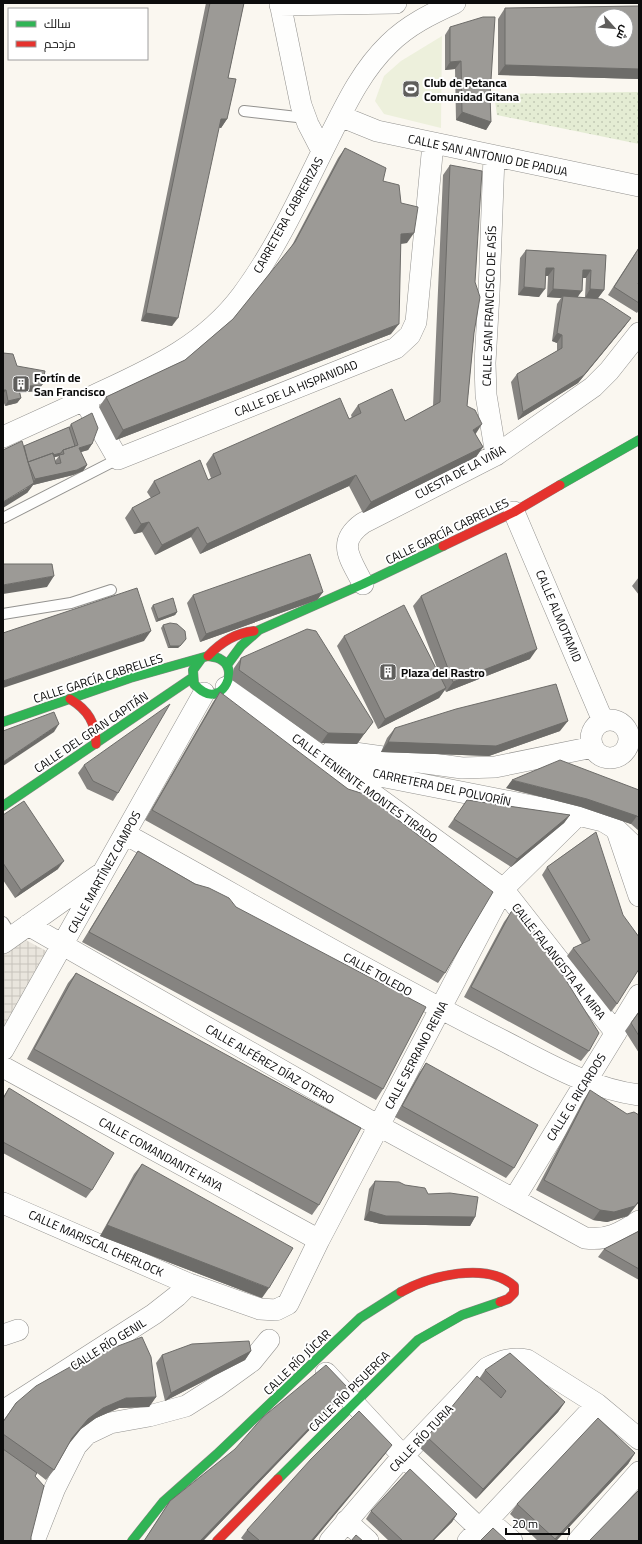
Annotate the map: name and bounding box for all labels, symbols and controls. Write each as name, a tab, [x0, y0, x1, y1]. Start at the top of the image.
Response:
legend	[8, 8, 148, 60]
north arrow	[594, 8, 634, 48]
text: سالك	[44, 12, 71, 35]
text: ش	[611, 22, 635, 43]
text: مزدحم	[44, 32, 76, 55]
place label: Club de Petanca Comunidad Gitana	[424, 71, 520, 108]
sports icon: Club de Petanca Comunidad Gitana	[401, 79, 421, 99]
street label: CALLE SAN ANTONIO DE PADUA	[406, 127, 570, 183]
street label: CARRETERA CABRERIZAS	[246, 152, 330, 278]
street label: CALLE SAN FRANCISCO DE ASÍS	[475, 225, 503, 387]
street label: CALLE DE LA HISPANIDAD	[231, 353, 362, 423]
place label: Fortín de San Francisco	[34, 366, 106, 403]
building icon: Fortín de San Francisco	[11, 374, 31, 394]
street label: CUESTA DE LA VIÑA	[410, 438, 510, 506]
street label: CALLE GARCÍA CABRELLES	[381, 491, 513, 571]
street label: CALLE ALMOTAMID	[529, 566, 589, 666]
street label: CALLE GARCÍA CABRELLES	[30, 646, 166, 710]
place label: Plaza del Rastro	[401, 661, 485, 684]
building icon: Plaza del Rastro	[378, 662, 398, 682]
street label: CALLE DEL GRAN CAPITÁN	[29, 685, 153, 779]
street label: CALLE TENIENTE MONTES TIRADO	[287, 727, 443, 849]
street label: CARRETERA DEL POLVORÍN	[371, 761, 513, 813]
street label: CALLE MARTÍNEZ CAMPOS	[61, 806, 147, 938]
street label: CALLE FALANGISTA AL MIRA	[506, 897, 612, 1025]
street label: CALLE TOLEDO	[339, 945, 417, 1003]
street label: CALLE SERRANO REINA	[378, 996, 454, 1114]
street label: CALLE ALFÉREZ DÍAZ OTERO	[201, 1017, 339, 1111]
street label: CALLE G. RICARDOS	[540, 1048, 612, 1146]
street label: CALLE COMANDANTE HAYA	[94, 1110, 228, 1198]
street label: CALLE MARISCAL CHERLOCK	[25, 1203, 168, 1283]
street label: CALLE RÍO GENIL	[65, 1311, 151, 1377]
street label: CALLE RÍO JÚCAR	[257, 1323, 337, 1401]
street label: CALLE RÍO PISUERGA	[303, 1345, 395, 1437]
street label: CALLE RÍO TURIA	[383, 1398, 459, 1478]
scale bar	[506, 1510, 569, 1536]
text: 20 m	[512, 1512, 538, 1535]

